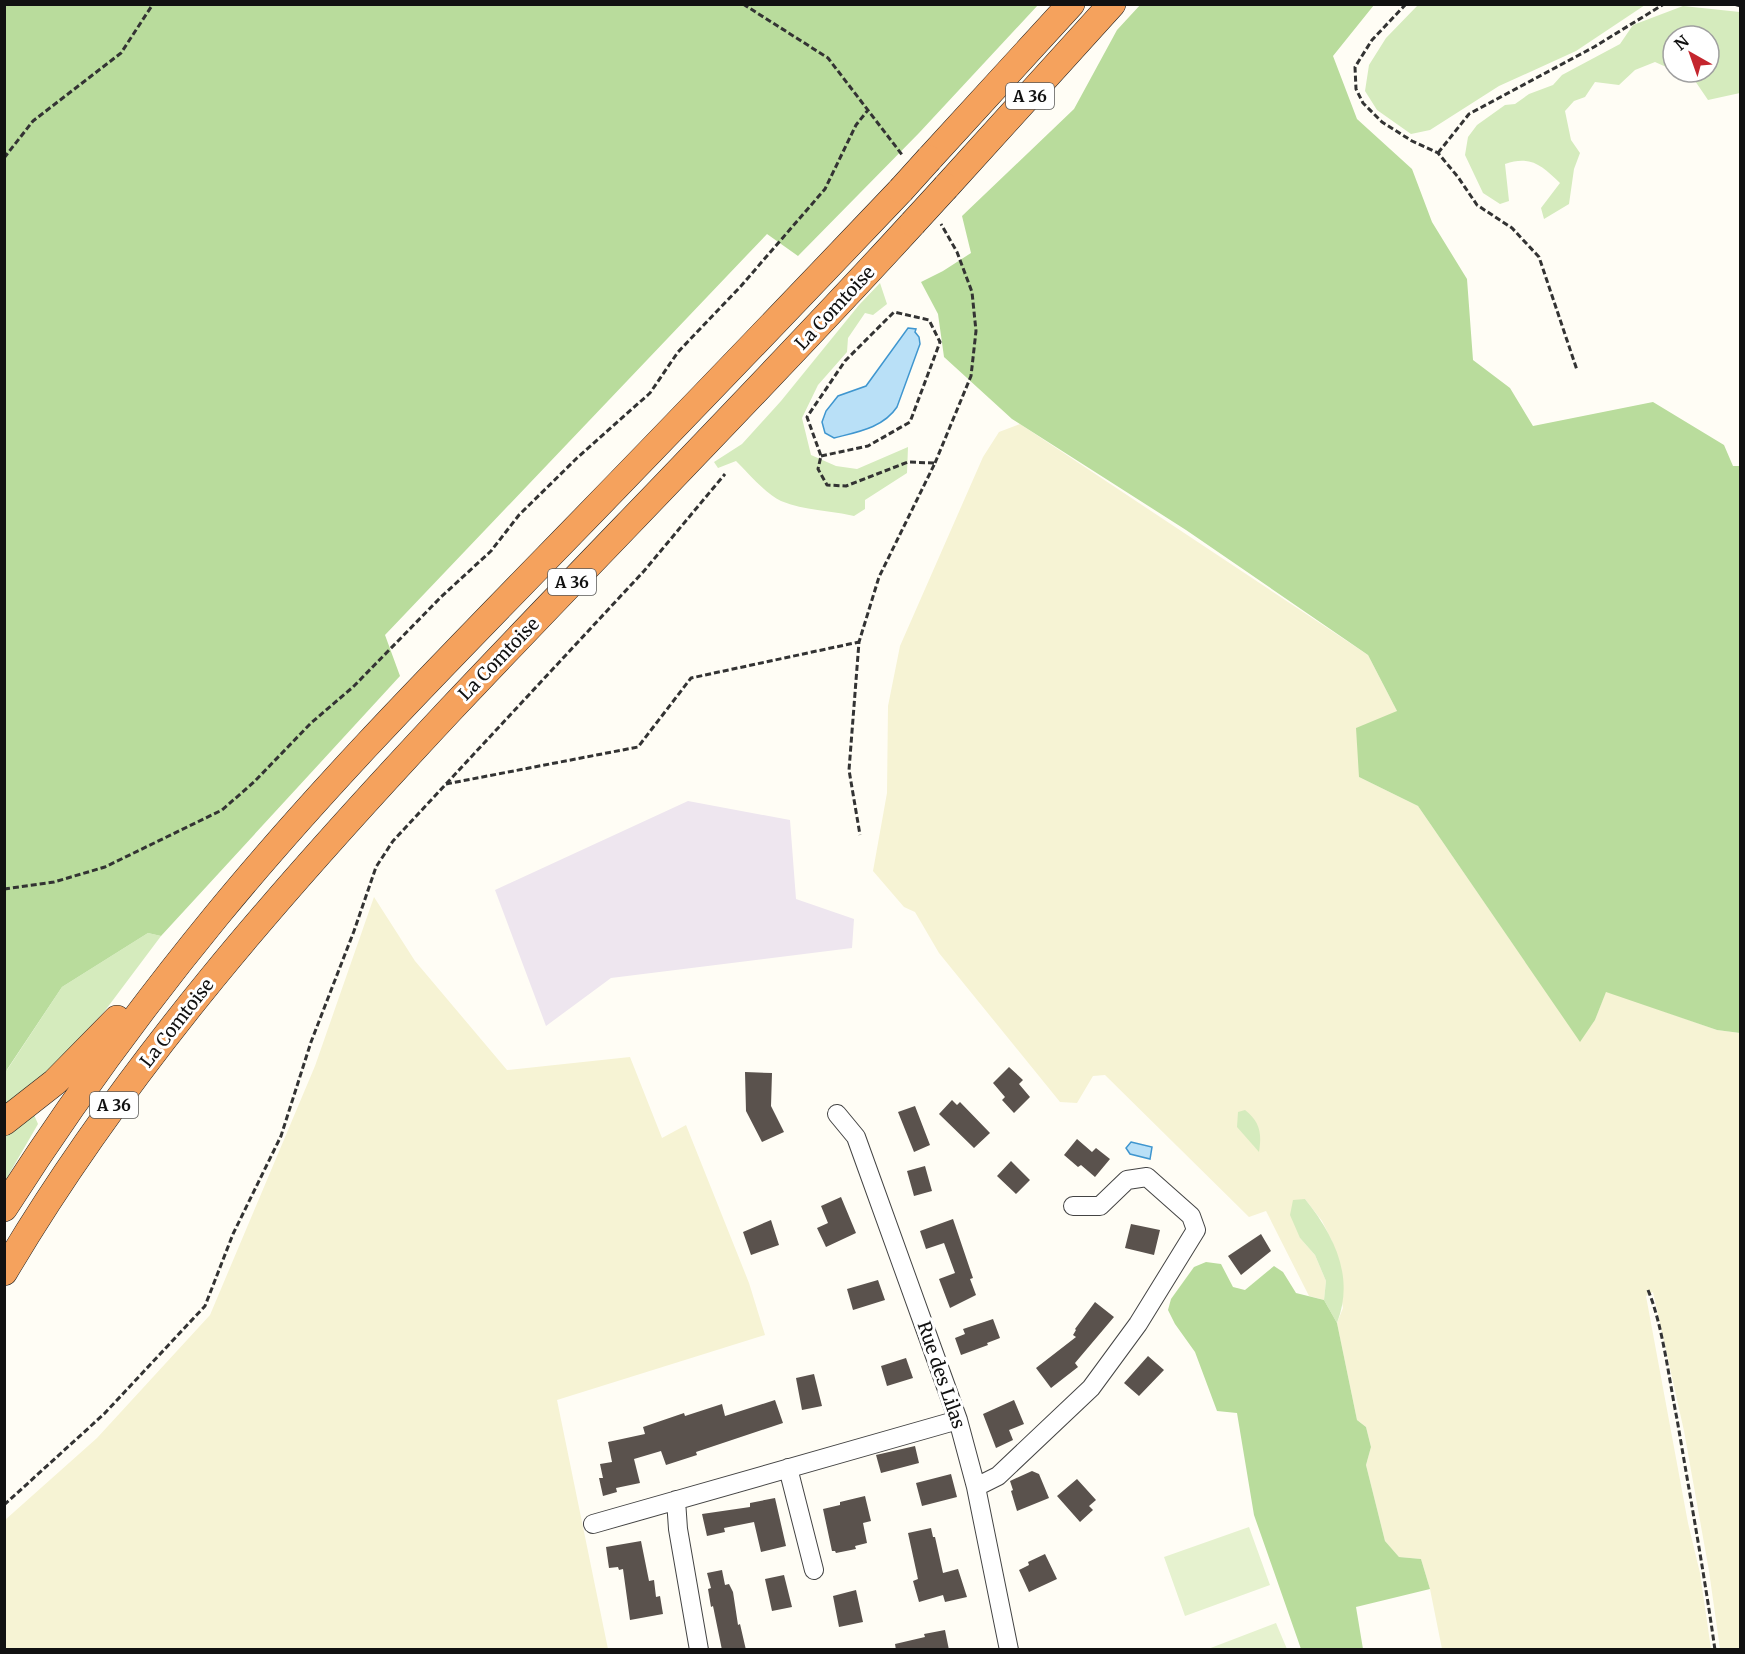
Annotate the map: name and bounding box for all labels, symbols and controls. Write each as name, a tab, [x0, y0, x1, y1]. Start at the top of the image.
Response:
north arrow	[1661, 24, 1721, 84]
text: N	[1670, 31, 1693, 54]
road number: A 36	[1006, 83, 1054, 109]
street label: La Comtoise	[790, 261, 879, 354]
road number: A 36	[548, 569, 596, 595]
street label: La Comtoise	[453, 612, 544, 705]
street label: La Comtoise	[135, 974, 218, 1072]
road number: A 36	[90, 1092, 138, 1118]
street label: Rue des Lilas	[912, 1318, 971, 1432]

